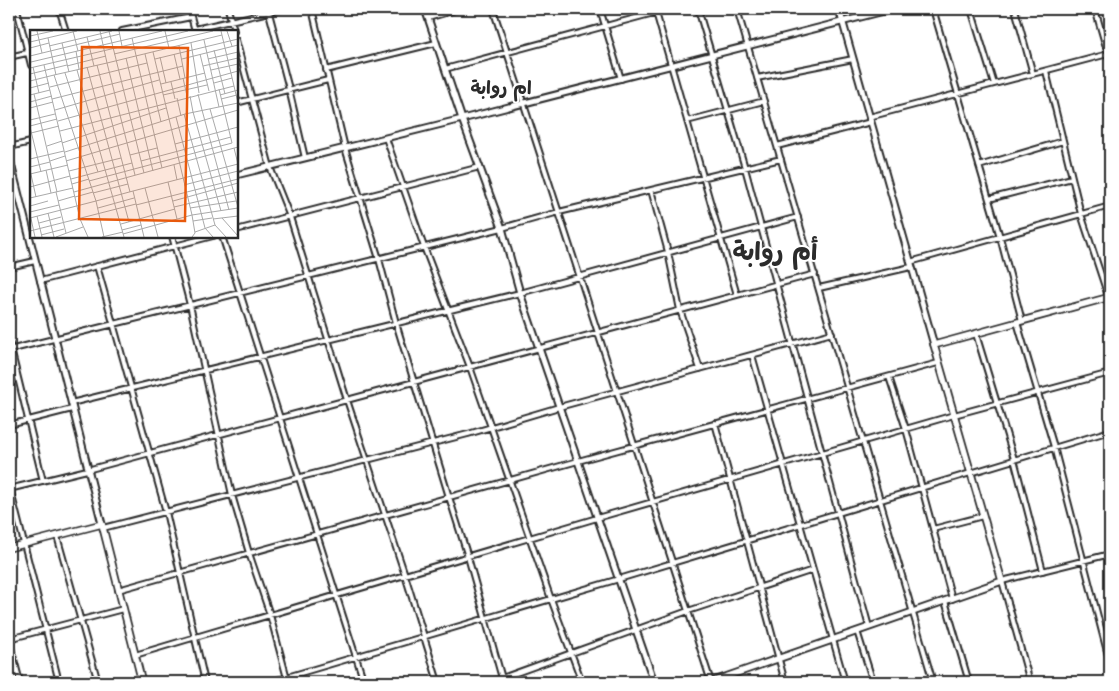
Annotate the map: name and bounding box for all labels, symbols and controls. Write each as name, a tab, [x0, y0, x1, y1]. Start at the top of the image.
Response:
inset map	[30, 30, 238, 238]
district label: ام روابة	[470, 76, 532, 102]
district label: أم روابة	[733, 234, 818, 270]

